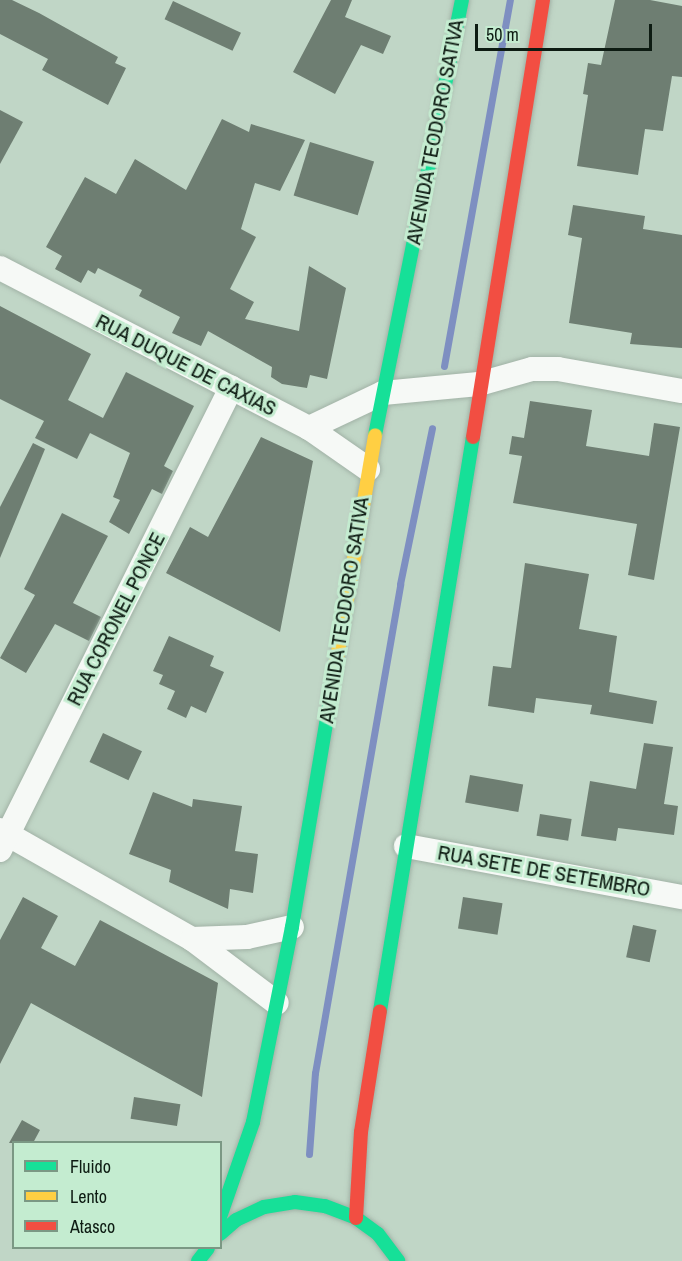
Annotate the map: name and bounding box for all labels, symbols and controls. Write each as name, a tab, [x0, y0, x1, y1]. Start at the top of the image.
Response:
scale bar	[478, 12, 655, 50]
street label: AVENIDA TEODORO SATIVA	[401, 17, 469, 247]
text: 50 m	[486, 22, 519, 47]
street label: RUA DUQUE DE CAXIAS	[91, 308, 281, 422]
street label: AVENIDA TEODORO SATIVA	[314, 495, 374, 725]
street label: RUA CORONEL PONCE	[61, 528, 171, 710]
street label: RUA SETE DE SETEMBRO	[435, 840, 653, 902]
legend	[12, 1141, 222, 1249]
text: Fluido	[70, 1154, 111, 1179]
text: Lento	[70, 1184, 107, 1209]
text: Atasco	[70, 1214, 115, 1239]

